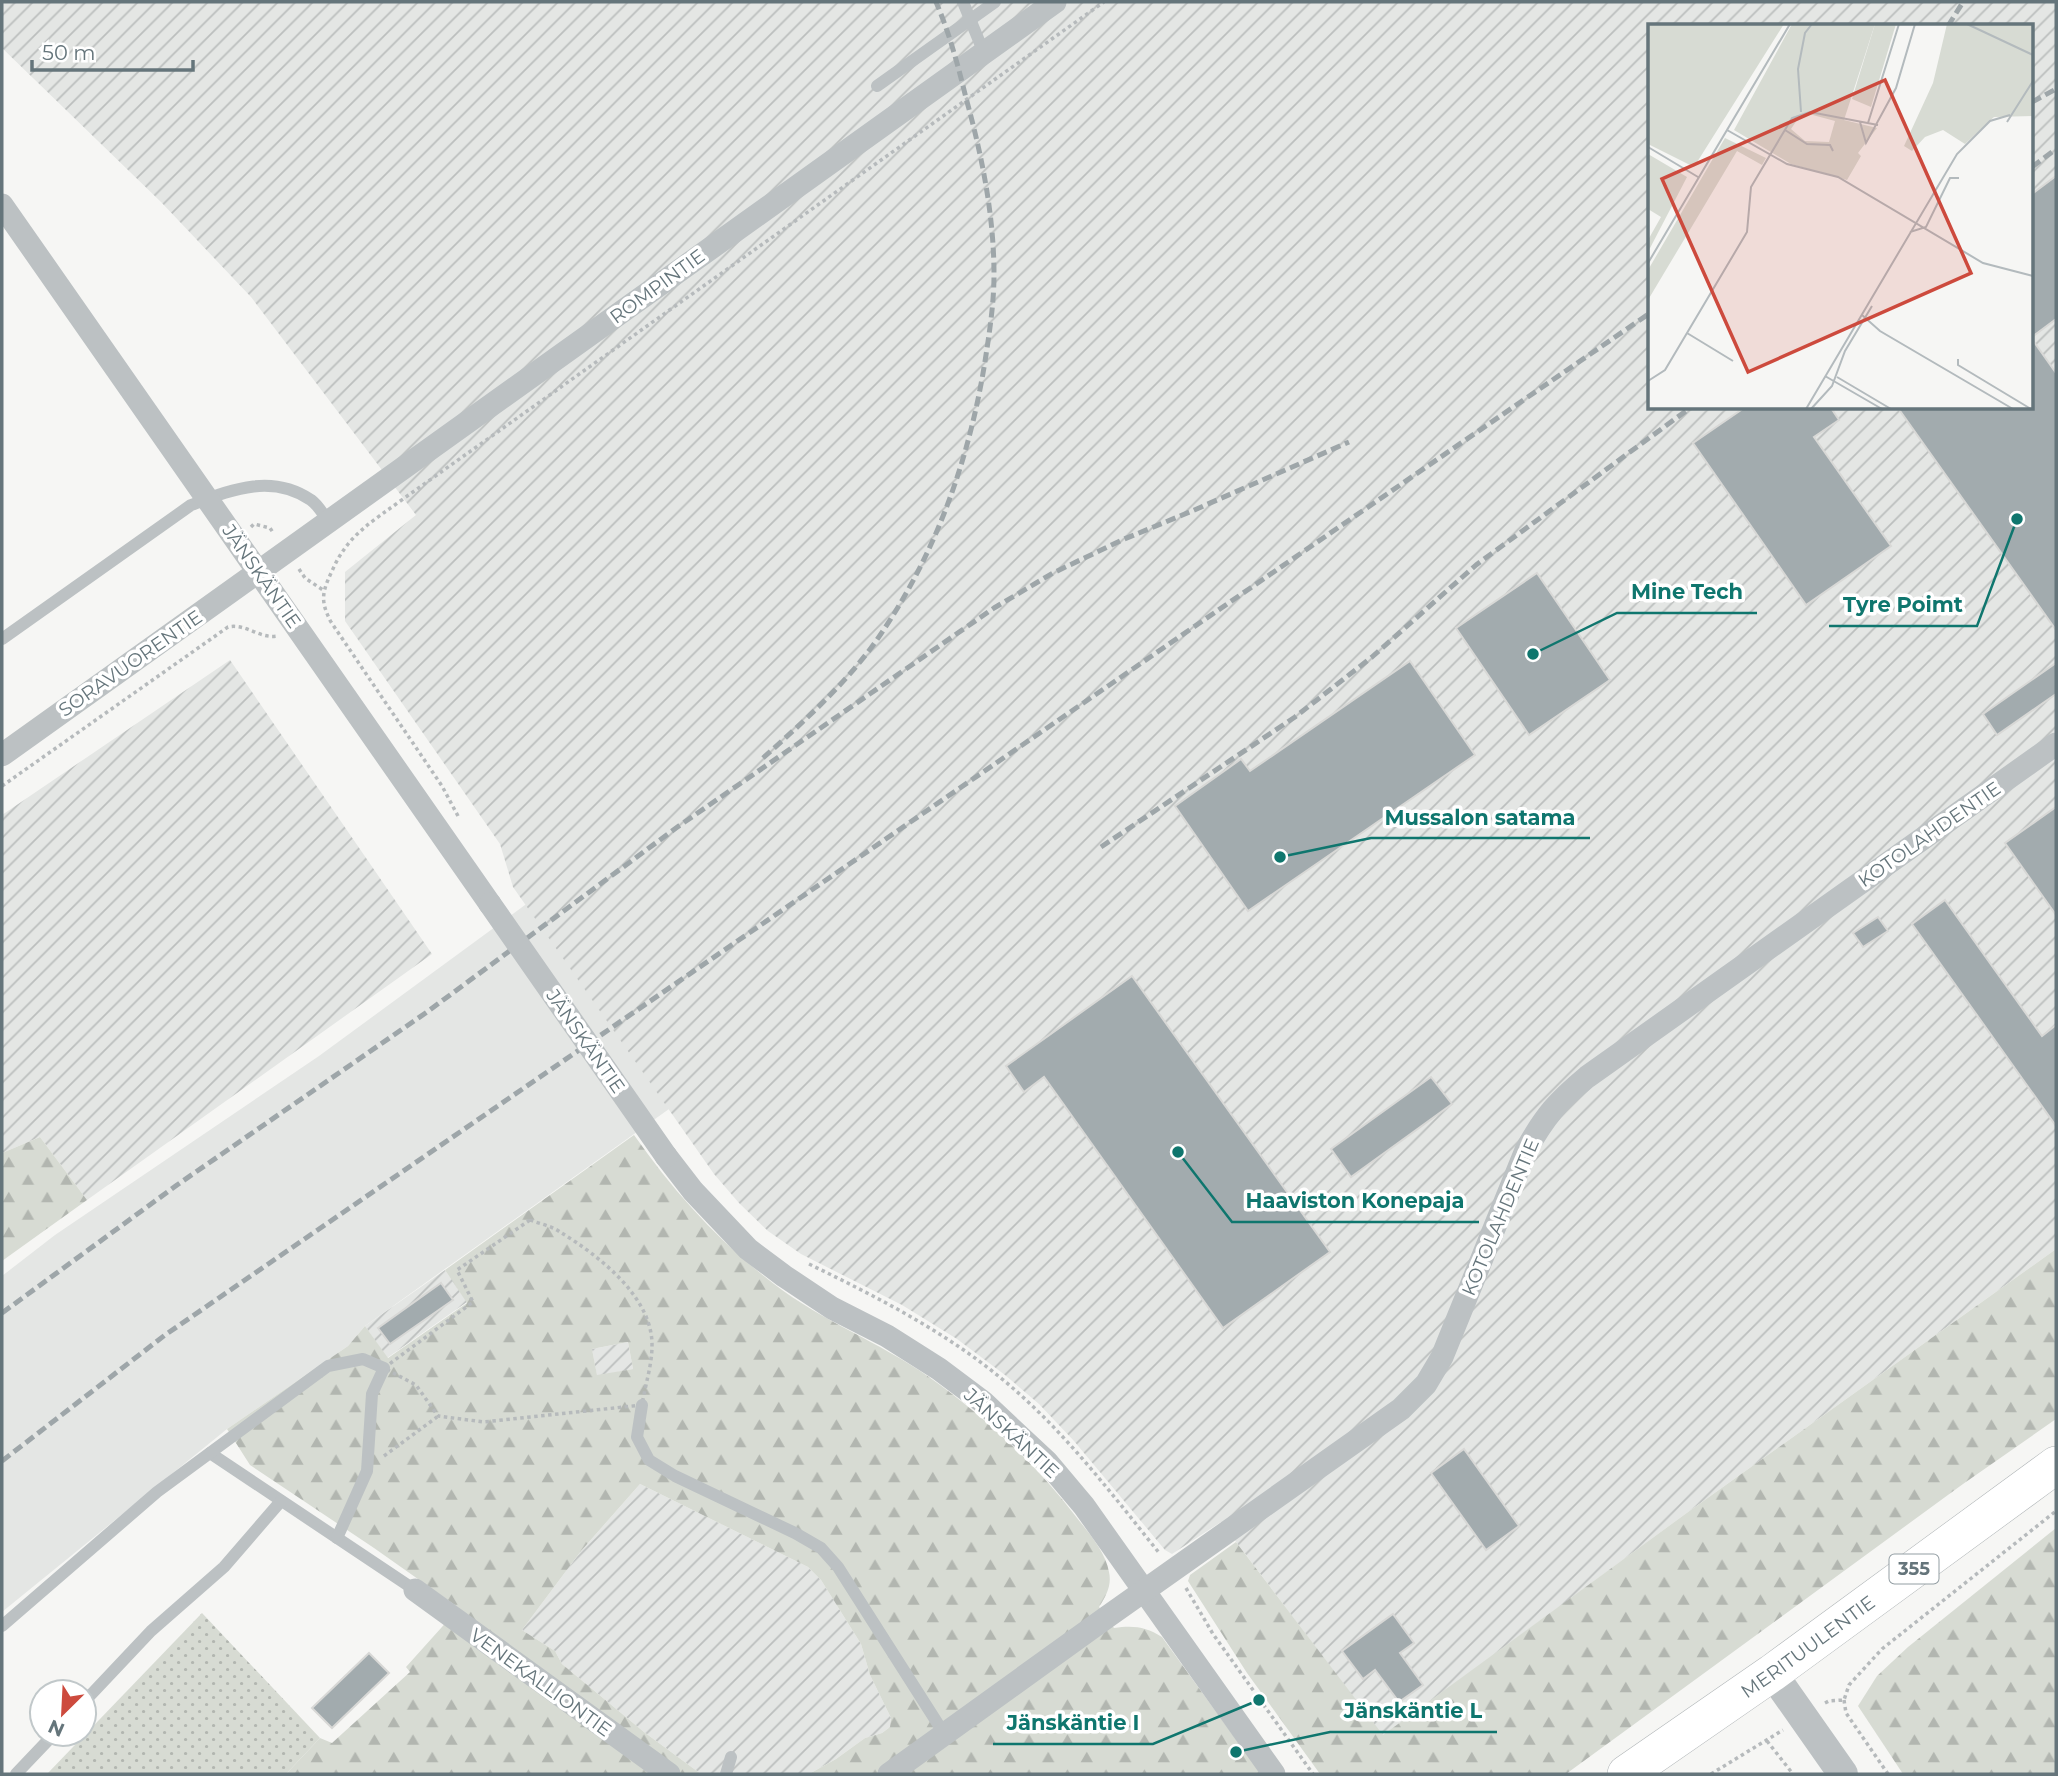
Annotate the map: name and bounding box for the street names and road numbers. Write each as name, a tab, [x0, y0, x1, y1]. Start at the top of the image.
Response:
street label: ROMPINTIE	[605, 244, 709, 329]
street label: JÄNSKÄNTIE	[217, 519, 306, 633]
street label: SORAVUORENTIE	[54, 605, 206, 722]
street label: KOTOLAHDENTIE	[1854, 777, 2005, 892]
street label: JÄNSKÄNTIE	[541, 984, 630, 1098]
street label: KOTOLAHDENTIE	[1457, 1135, 1544, 1299]
street label: JÄNSKÄNTIE	[959, 1383, 1064, 1483]
road number: 355	[1890, 1554, 1938, 1584]
street label: MERITUULENTIE	[1737, 1591, 1879, 1703]
street label: VENEKALLIONTIE	[465, 1623, 616, 1741]

